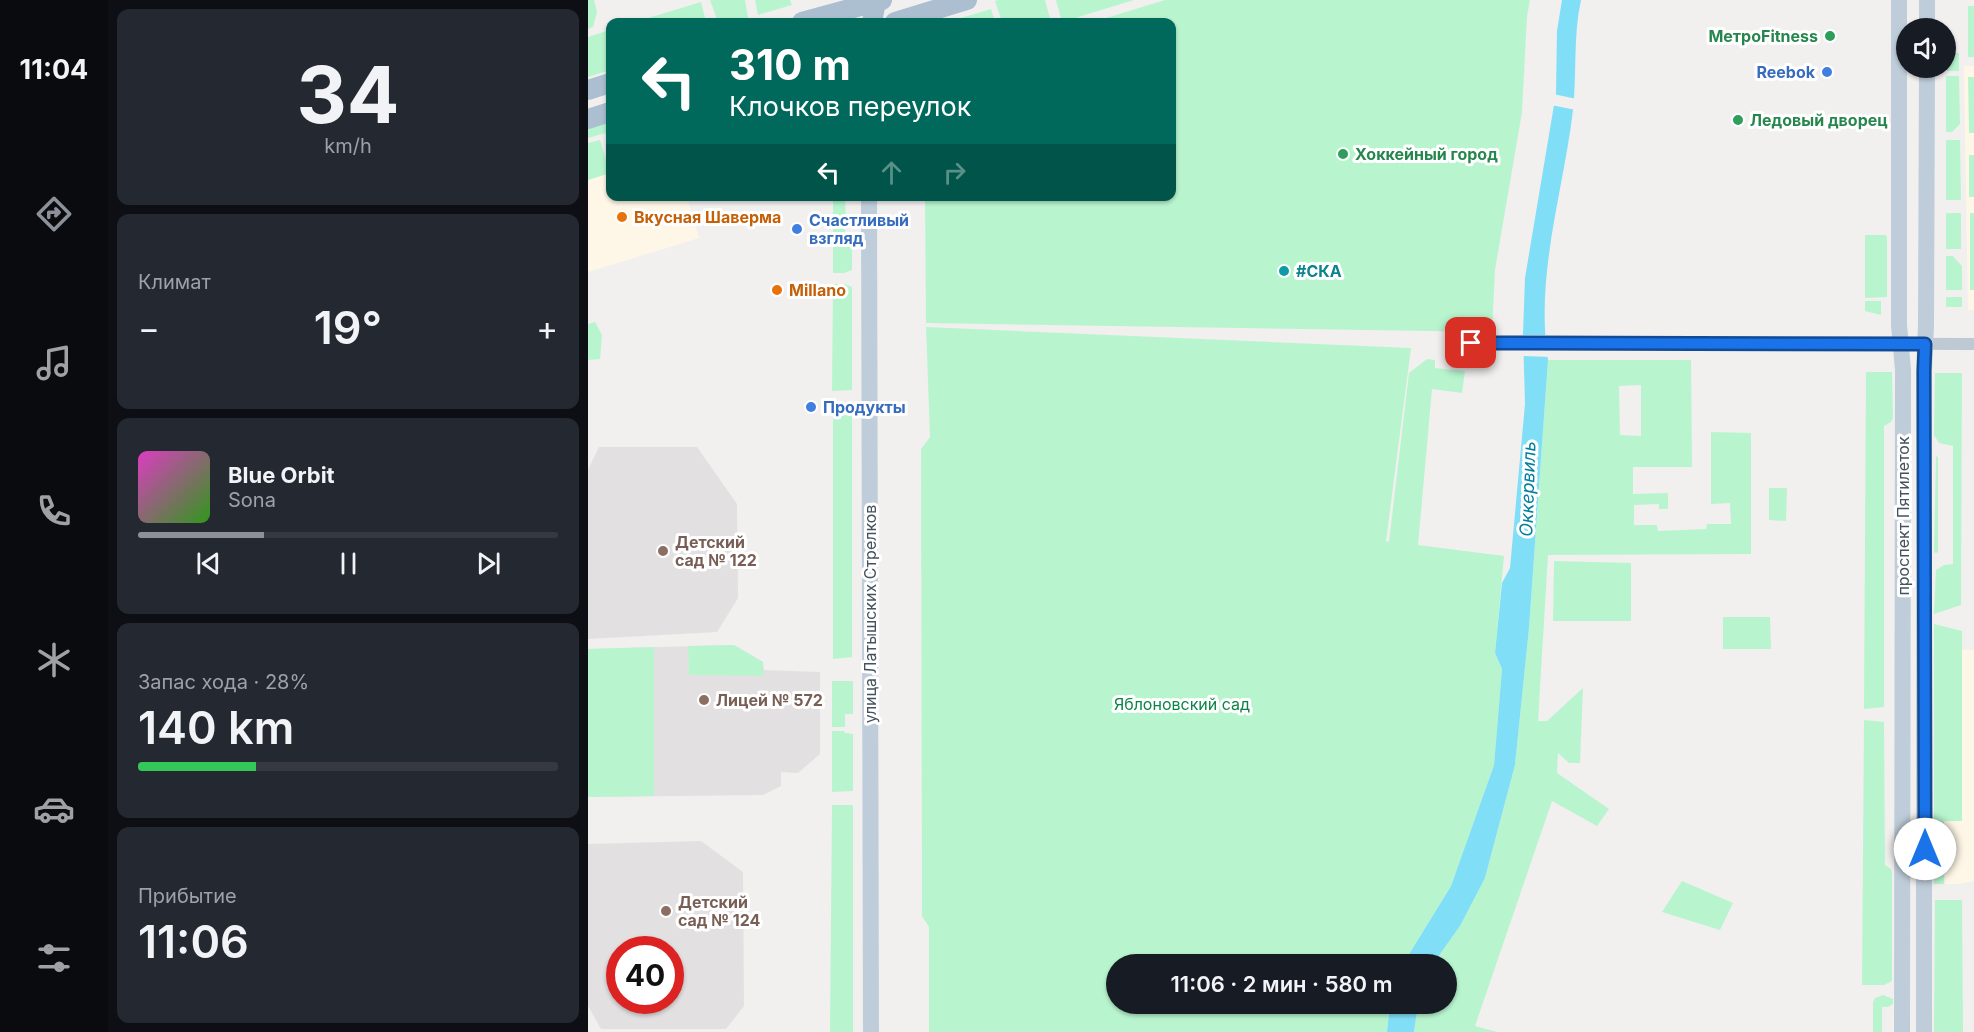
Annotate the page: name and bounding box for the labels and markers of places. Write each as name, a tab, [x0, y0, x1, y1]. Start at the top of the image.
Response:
place label: МетроFitness	[1708, 26, 1818, 46]
marker: МетроFitness	[1823, 29, 1837, 43]
place label: Reebok	[1756, 62, 1816, 82]
marker: Reebok	[1820, 65, 1834, 79]
place label: Ледовый дворец	[1750, 110, 1888, 130]
marker: Ледовый дворец	[1731, 113, 1745, 127]
place label: Хоккейный город	[1355, 144, 1498, 164]
marker: Хоккейный город	[1336, 147, 1350, 161]
place label: Вкусная Шаверма	[634, 207, 781, 227]
marker: Вкусная Шаверма	[615, 210, 629, 224]
place label: Счастливый взгляд	[809, 210, 909, 248]
marker: Счастливый взгляд	[790, 222, 804, 236]
place label: #СКА	[1296, 261, 1342, 281]
marker: #СКА	[1277, 264, 1291, 278]
place label: Millano	[789, 280, 846, 300]
marker: Millano	[770, 283, 784, 297]
pin	[1445, 317, 1496, 368]
place label: Продукты	[823, 397, 906, 417]
marker: Продукты	[804, 400, 818, 414]
place label: Детский сад № 122	[675, 532, 757, 570]
marker: Детский сад № 122	[656, 544, 670, 558]
place label: Лицей № 572	[716, 690, 823, 710]
marker: Лицей № 572	[697, 693, 711, 707]
place label: Детский сад № 124	[678, 892, 760, 930]
marker: Детский сад № 124	[659, 904, 673, 918]

